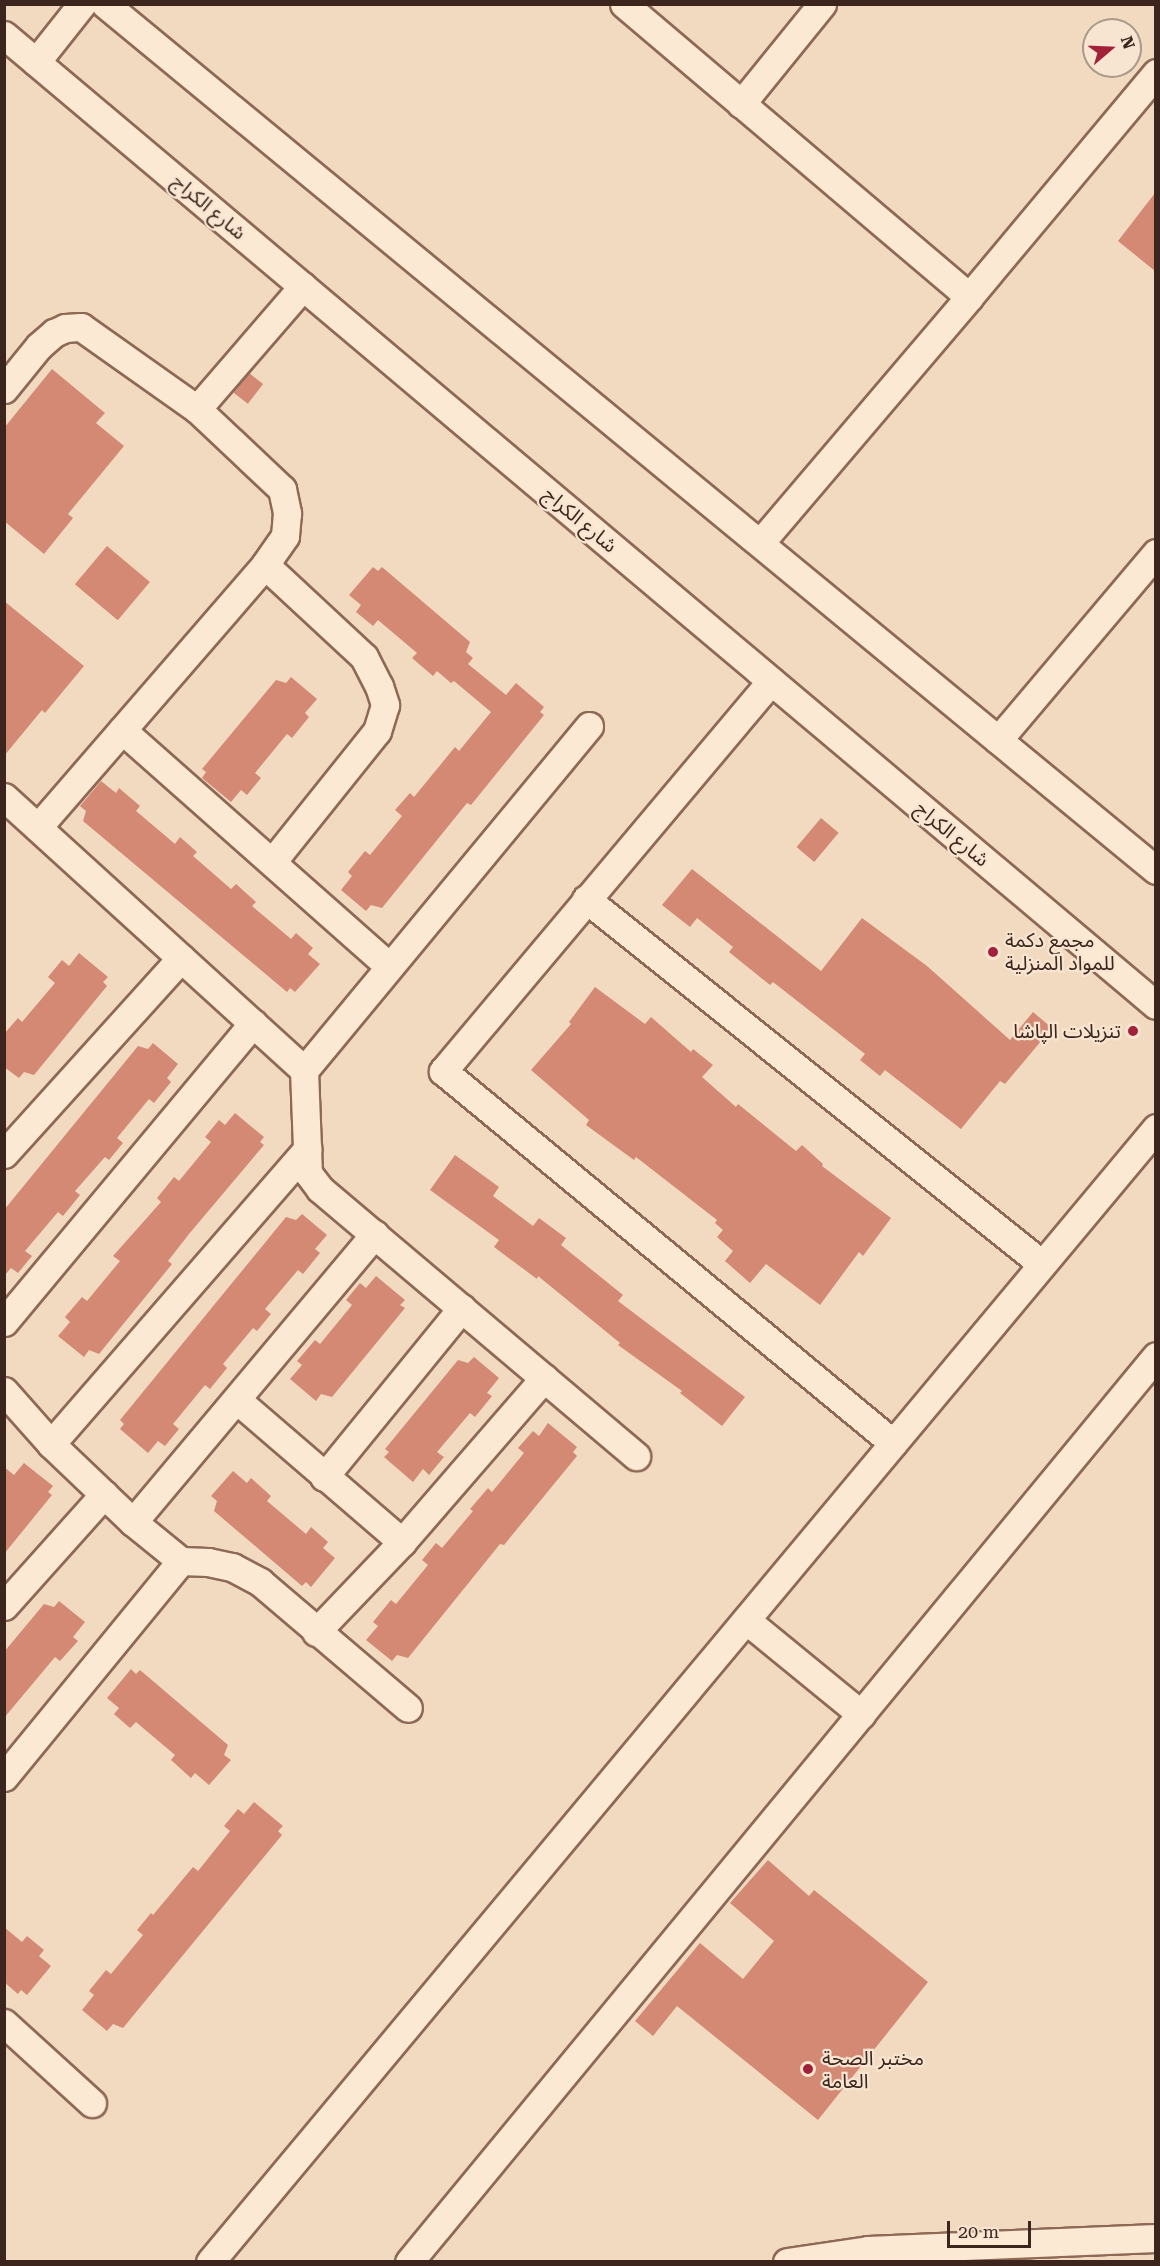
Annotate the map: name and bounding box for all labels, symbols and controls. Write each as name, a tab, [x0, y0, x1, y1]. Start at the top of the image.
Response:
north arrow	[1082, 18, 1142, 78]
text: N	[1117, 34, 1139, 52]
street label: شارع الكراج	[167, 169, 251, 245]
street label: شارع الكراج	[538, 482, 622, 558]
street label: شارع الكراج	[910, 796, 994, 872]
place label: مجمع دكمة للمواد المنزلية	[1005, 928, 1115, 975]
marker: مجمع دكمة للمواد المنزلية	[986, 945, 1000, 959]
place label: تنزيلات الپاشا	[1013, 1019, 1121, 1043]
marker: تنزيلات الپاشا	[1126, 1024, 1140, 1038]
place label: مختبر الصحة العامة	[822, 2046, 924, 2093]
marker: مختبر الصحة العامة	[799, 2060, 817, 2078]
scale bar	[950, 2209, 1034, 2247]
text: 20 m	[958, 2221, 999, 2242]

